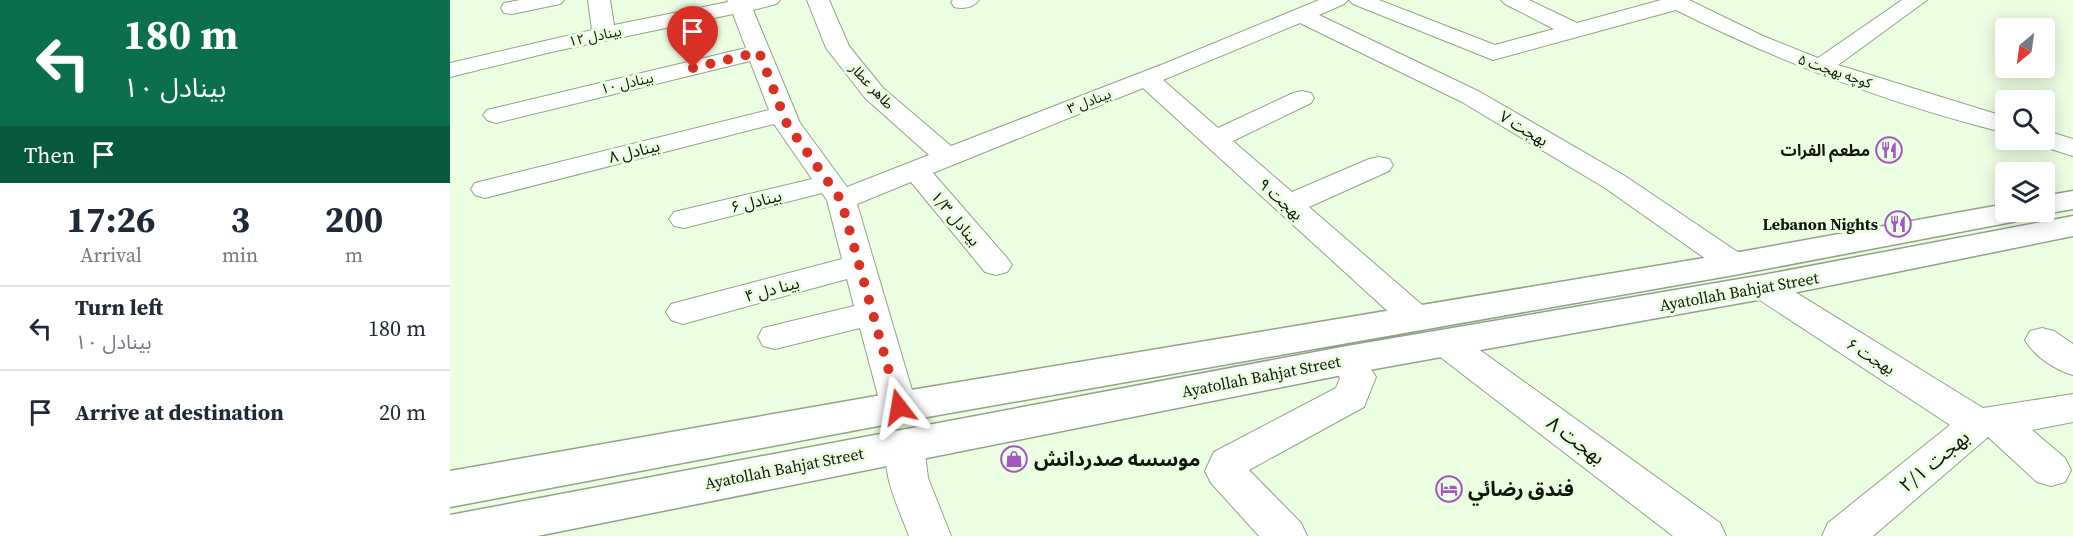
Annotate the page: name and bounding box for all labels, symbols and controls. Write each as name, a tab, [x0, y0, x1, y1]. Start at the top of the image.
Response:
text: 180 m	[123, 5, 238, 63]
pin	[667, 6, 718, 68]
icon: arrive	[676, 15, 709, 48]
north arrow	[1995, 18, 2055, 78]
map controls	[1995, 18, 2055, 222]
street label: بینادل ۱۲	[567, 21, 623, 51]
icon: left	[24, 24, 102, 102]
street label: کوچه بهجت ۵	[1795, 49, 1875, 93]
street label: طاهر عطار	[845, 58, 899, 114]
street label: بینادل ۱۰	[599, 67, 656, 99]
text: بینادل ۱۰	[123, 69, 226, 106]
street label: بینادل ۳	[1064, 83, 1114, 118]
button: search	[1995, 90, 2055, 150]
street label: بهجت ۷	[1496, 105, 1552, 151]
street label: بینادل ۸	[606, 134, 662, 168]
restaurant icon: مطعم الفرات	[1874, 135, 1904, 165]
icon: arrive	[87, 138, 120, 171]
place label: مطعم الفرات	[1781, 139, 1870, 163]
text: Then	[24, 140, 75, 170]
button: layers	[1995, 162, 2055, 222]
street label: بهجت ۹	[1254, 173, 1308, 225]
street label: بینادل ۶	[728, 184, 784, 218]
street label: بینادل ۱/۳	[926, 185, 986, 251]
text: 17:26	[67, 195, 155, 244]
text: 3	[230, 195, 250, 244]
text: 200	[325, 195, 383, 244]
restaurant icon: Lebanon Nights	[1883, 209, 1913, 239]
place label: Lebanon Nights	[1763, 213, 1878, 235]
text: Arrival	[80, 241, 142, 269]
text: min	[222, 241, 258, 269]
text: m	[345, 241, 363, 269]
street label: Ayatollah Bahjat Street	[1658, 266, 1821, 316]
street label: بینا دل ۴	[742, 271, 802, 307]
text: Turn left	[75, 292, 163, 322]
icon: left	[24, 312, 57, 345]
text: 180 m	[368, 313, 426, 343]
text: بینادل ۱۰	[75, 328, 152, 356]
street label: بهجت ۶	[1843, 333, 1899, 379]
street label: Ayatollah Bahjat Street	[1180, 350, 1343, 402]
position arrow	[867, 375, 931, 439]
icon: arrive	[24, 396, 57, 429]
text: Arrive at destination	[75, 397, 284, 427]
text: 20 m	[379, 397, 426, 427]
street label: بهجت ۸	[1541, 409, 1611, 471]
street label: بهجت ۲/۱	[1893, 423, 1975, 499]
street label: Ayatollah Bahjat Street	[703, 442, 866, 494]
shop icon: موسسه صدردانش	[999, 444, 1029, 474]
place label: موسسه صدردانش	[1034, 445, 1200, 473]
hotel icon: فندق رضائي	[1434, 474, 1464, 504]
place label: فندق رضائي	[1468, 475, 1574, 506]

